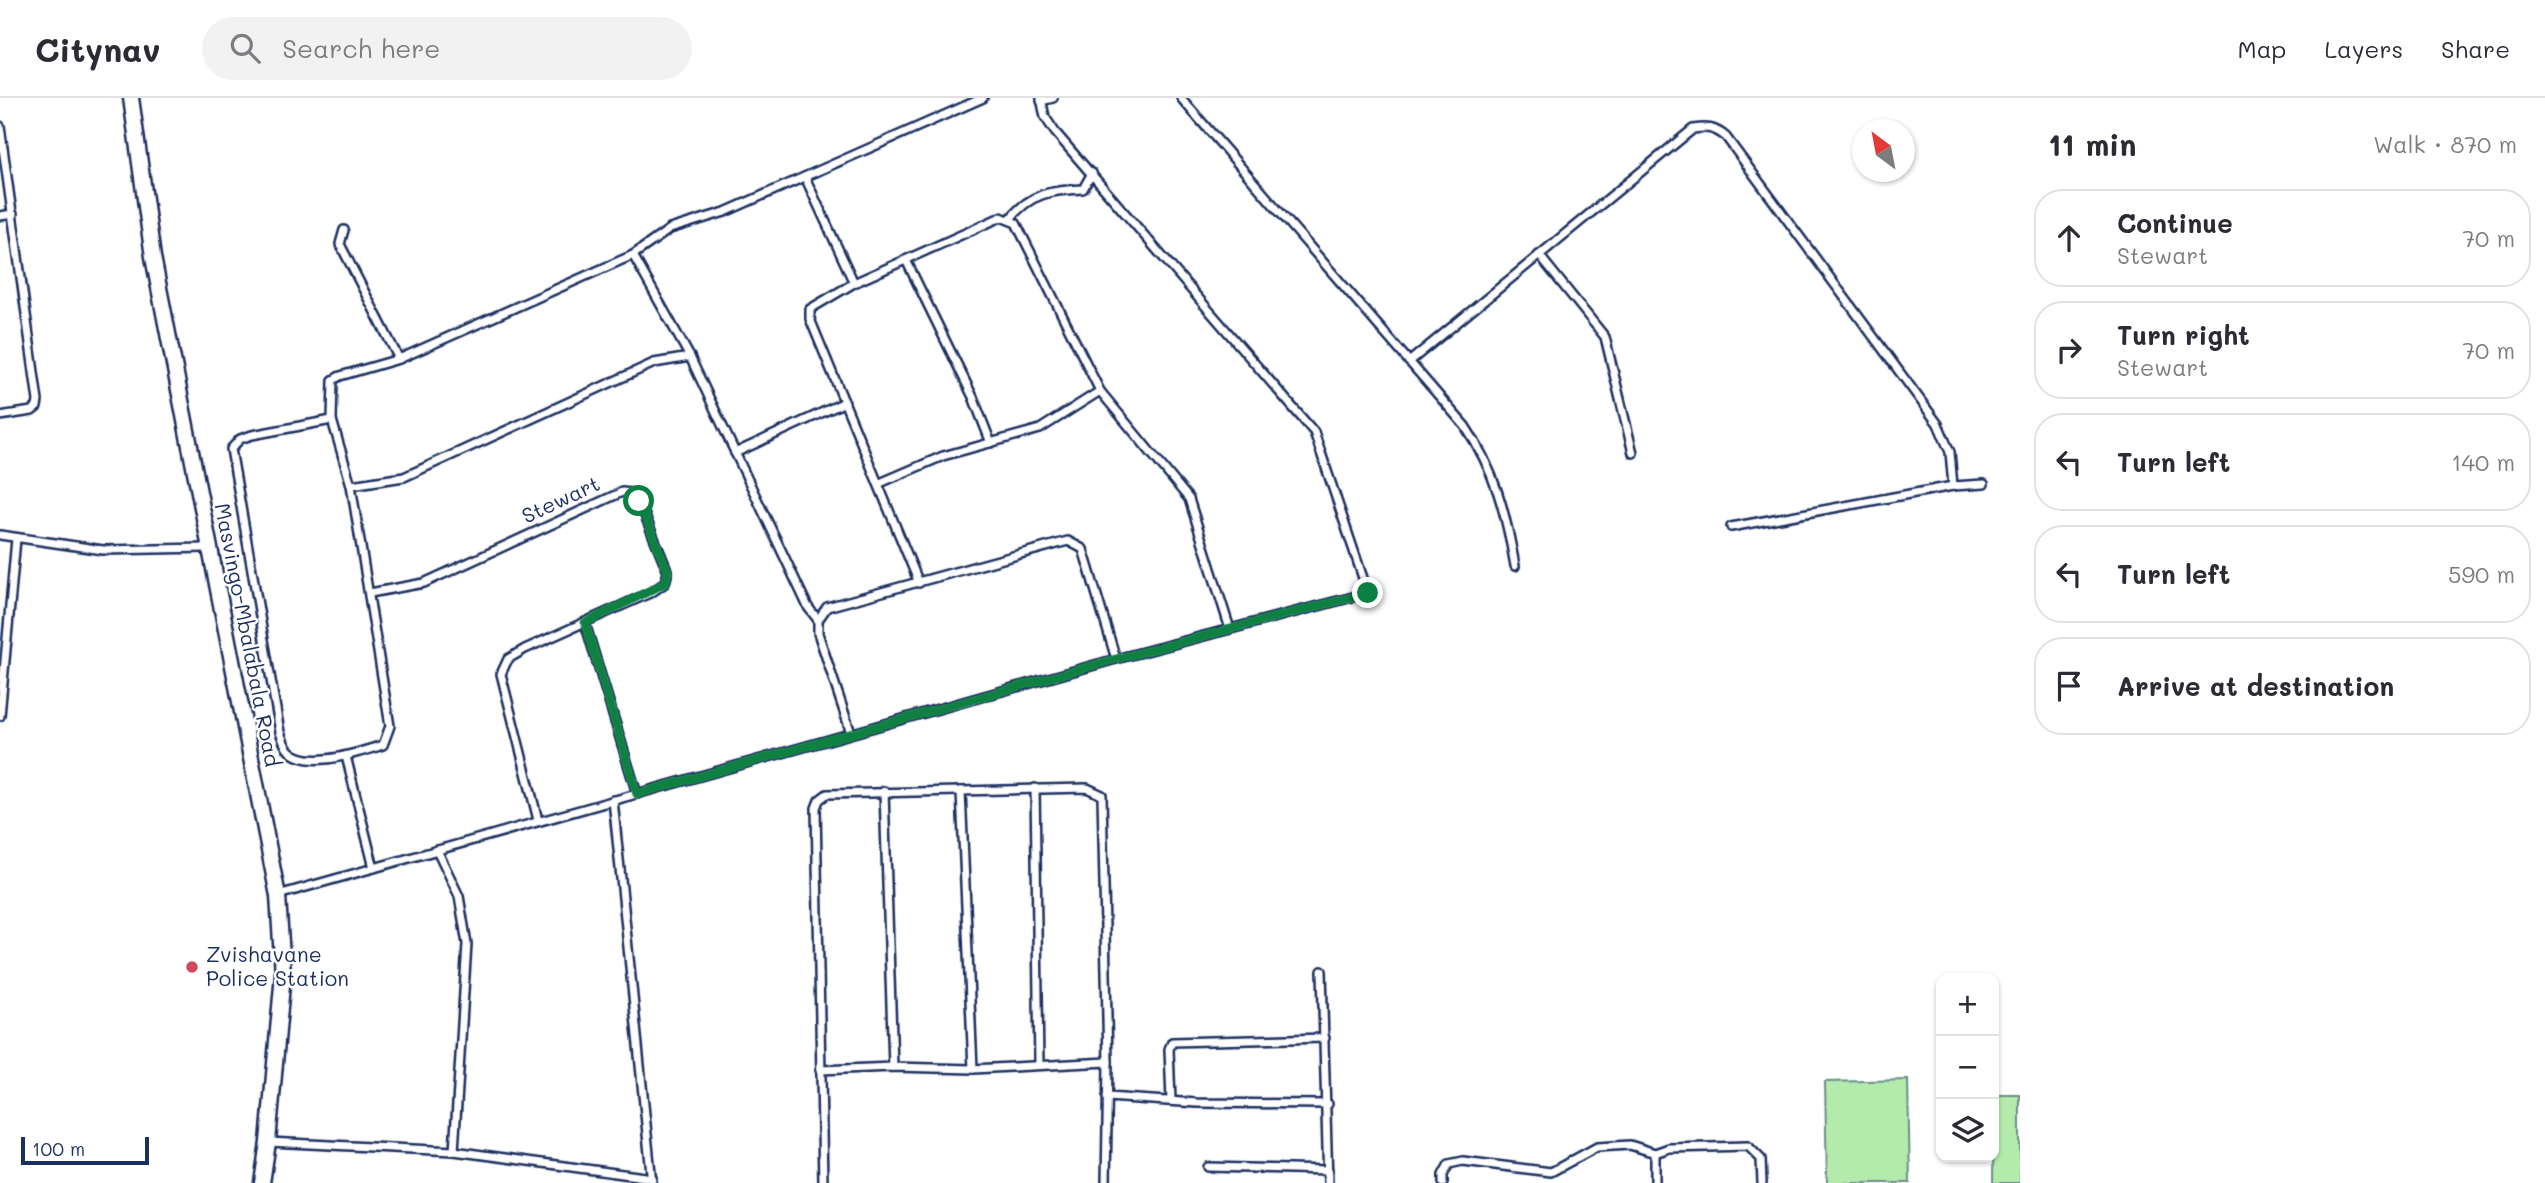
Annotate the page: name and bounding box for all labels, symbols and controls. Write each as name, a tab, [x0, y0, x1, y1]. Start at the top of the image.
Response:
search box	[202, 17, 692, 80]
text: Citynav	[35, 27, 160, 70]
icon: search	[226, 29, 264, 67]
text: Search here	[282, 31, 440, 65]
text: Map	[2238, 33, 2286, 64]
text: Layers	[2324, 33, 2403, 64]
text: Share	[2441, 33, 2510, 64]
north arrow	[1852, 119, 1915, 182]
text: 11 min	[2048, 124, 2137, 164]
text: Walk · 870 m	[2373, 129, 2517, 159]
text: Continue	[2117, 206, 2233, 240]
icon: ahead	[2050, 219, 2088, 257]
text: 70 m	[2462, 223, 2515, 253]
text: Stewart	[2117, 240, 2208, 270]
text: Turn right	[2117, 318, 2250, 352]
icon: right	[2050, 331, 2088, 369]
text: 70 m	[2462, 335, 2515, 365]
text: Stewart	[2117, 352, 2208, 382]
icon: left	[2050, 443, 2088, 481]
text: Turn left	[2117, 445, 2230, 479]
text: 140 m	[2451, 447, 2515, 477]
street label: Stewart	[517, 469, 604, 528]
route start	[623, 485, 654, 516]
street label: Masvingo-Mbalabala Road	[210, 501, 287, 769]
icon: left	[2050, 555, 2088, 593]
text: Turn left	[2117, 557, 2230, 591]
text: 590 m	[2448, 559, 2515, 589]
route end	[1352, 577, 1383, 608]
icon: arrive	[2050, 667, 2088, 705]
text: Arrive at destination	[2117, 669, 2394, 703]
place label: Zvishavane Police Station	[206, 940, 349, 991]
marker: Zvishavane Police Station	[184, 959, 200, 975]
map controls	[1936, 973, 1999, 1162]
button: +	[1936, 973, 1999, 1036]
button: −	[1936, 1036, 1999, 1099]
button: layers	[1936, 1099, 1999, 1162]
scale bar	[21, 1134, 149, 1166]
text: 100 m	[32, 1136, 85, 1161]

